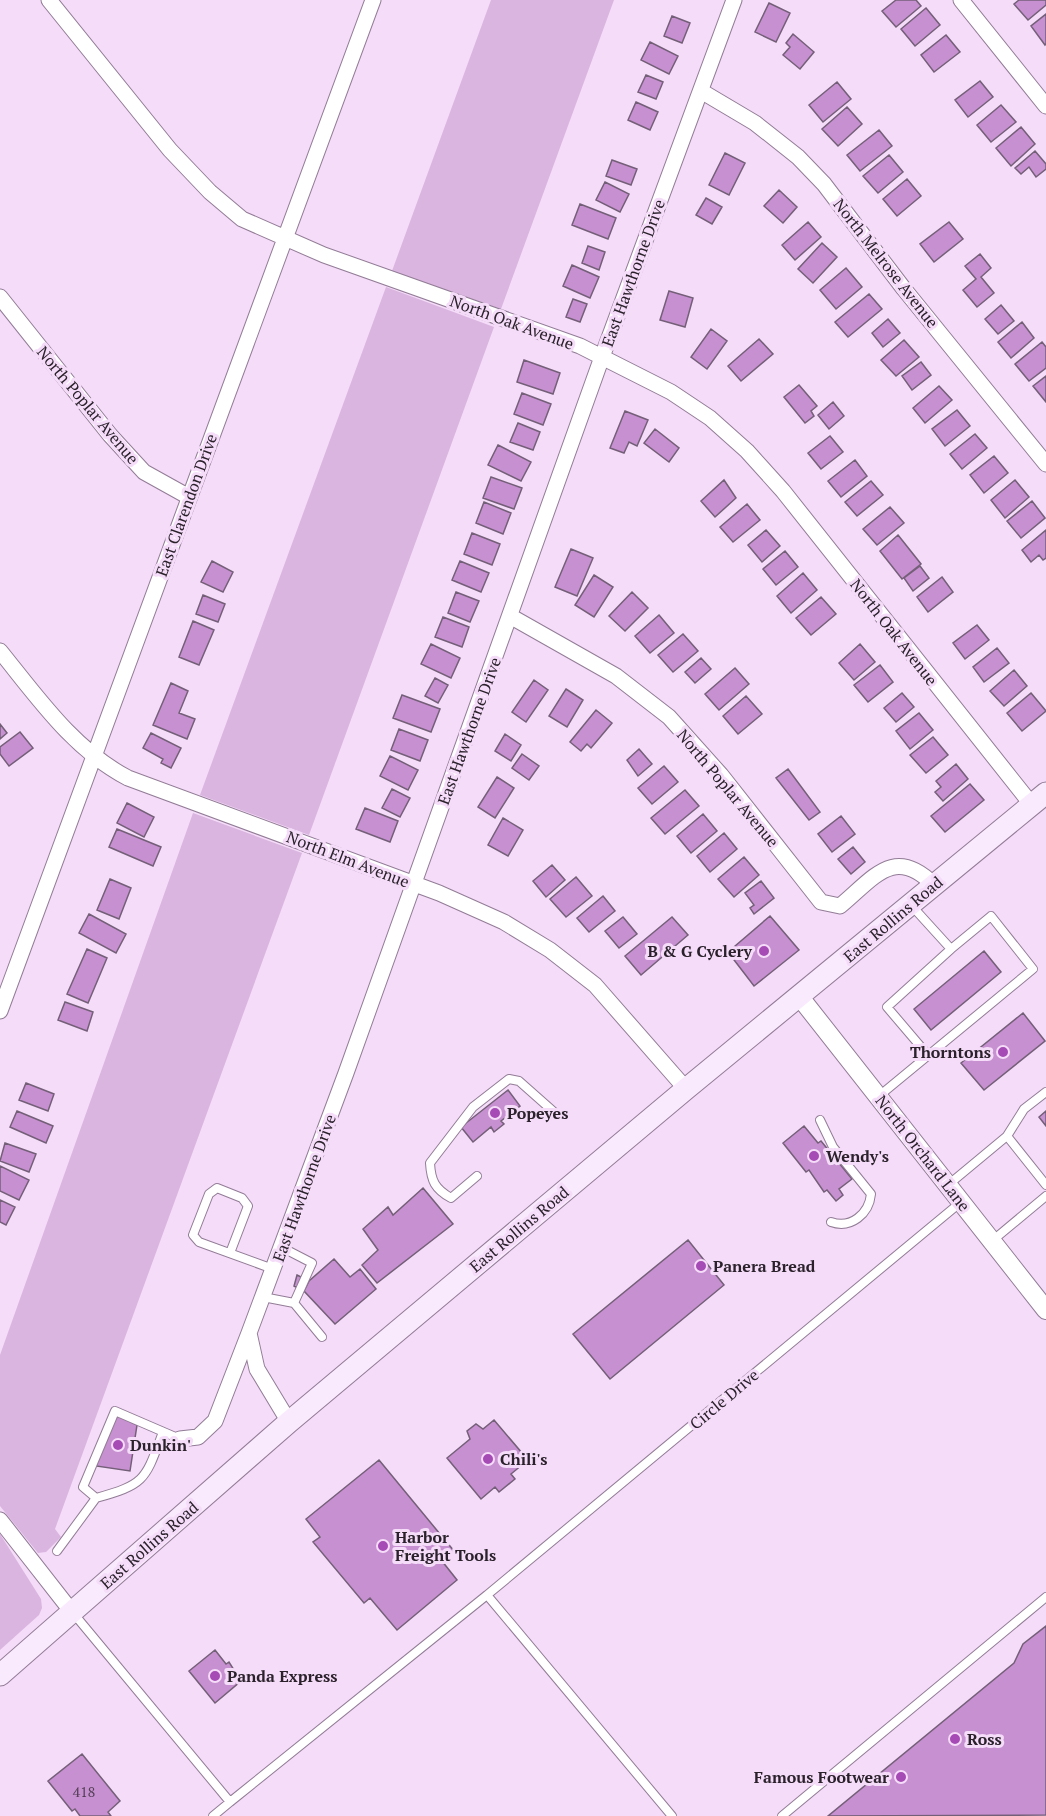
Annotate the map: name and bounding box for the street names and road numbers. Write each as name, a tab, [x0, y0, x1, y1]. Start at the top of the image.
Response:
street label: North Melrose Avenue	[829, 194, 943, 332]
street label: East Hawthorne Drive	[596, 196, 670, 350]
street label: North Oak Avenue	[447, 289, 577, 355]
street label: North Poplar Avenue	[32, 341, 144, 469]
street label: East Clarendon Drive	[150, 431, 222, 579]
street label: North Oak Avenue	[845, 574, 943, 690]
street label: East Hawthorne Drive	[432, 654, 506, 808]
street label: North Poplar Avenue	[672, 724, 784, 852]
street label: North Elm Avenue	[283, 825, 413, 893]
street label: East Rollins Road	[839, 871, 947, 967]
street label: North Orchard Lane	[871, 1090, 975, 1216]
street label: East Hawthorne Drive	[267, 1111, 341, 1265]
street label: East Rollins Road	[465, 1181, 573, 1277]
street label: Circle Drive	[685, 1364, 763, 1434]
street label: East Rollins Road	[95, 1496, 203, 1594]

